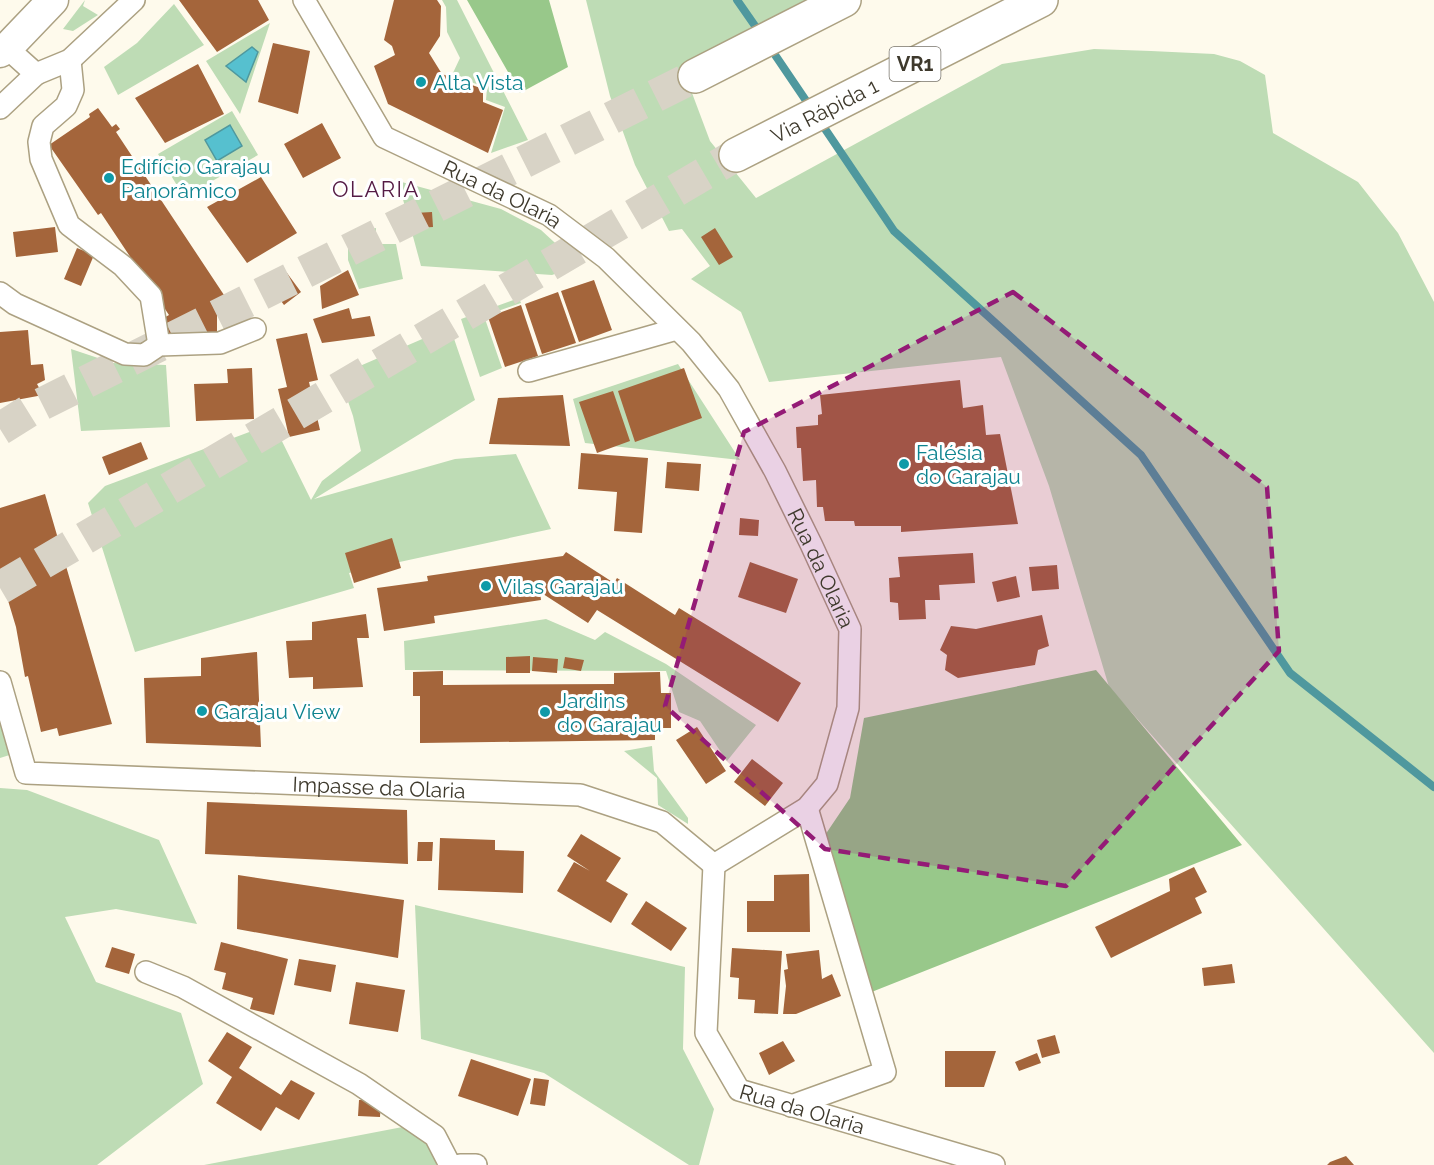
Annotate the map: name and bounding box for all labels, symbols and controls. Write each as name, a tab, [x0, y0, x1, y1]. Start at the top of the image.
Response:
road number: VR1	[890, 47, 940, 81]
place label: Alta Vista	[433, 70, 524, 95]
street label: Via Rápida 1	[766, 72, 882, 148]
marker: Alta Vista	[414, 75, 428, 89]
place label: Edifício Garajau Panorâmico	[121, 154, 270, 203]
street label: Rua da Olaria	[439, 154, 567, 233]
marker: Edifício Garajau Panorâmico	[102, 171, 116, 185]
district label: OLARIA	[332, 176, 420, 202]
place label: Falésia do Garajau	[916, 440, 1021, 489]
marker: Falésia do Garajau	[897, 457, 911, 471]
street label: Rua da Olaria	[783, 504, 860, 632]
place label: Vilas Garajau	[498, 574, 623, 599]
marker: Vilas Garajau	[479, 579, 493, 593]
place label: Jardins do Garajau	[557, 688, 662, 737]
place label: Garajau View	[214, 699, 340, 724]
marker: Garajau View	[195, 704, 209, 718]
marker: Jardins do Garajau	[538, 705, 552, 719]
street label: Impasse da Olaria	[292, 771, 466, 803]
street label: Rua da Olaria	[737, 1078, 868, 1139]

